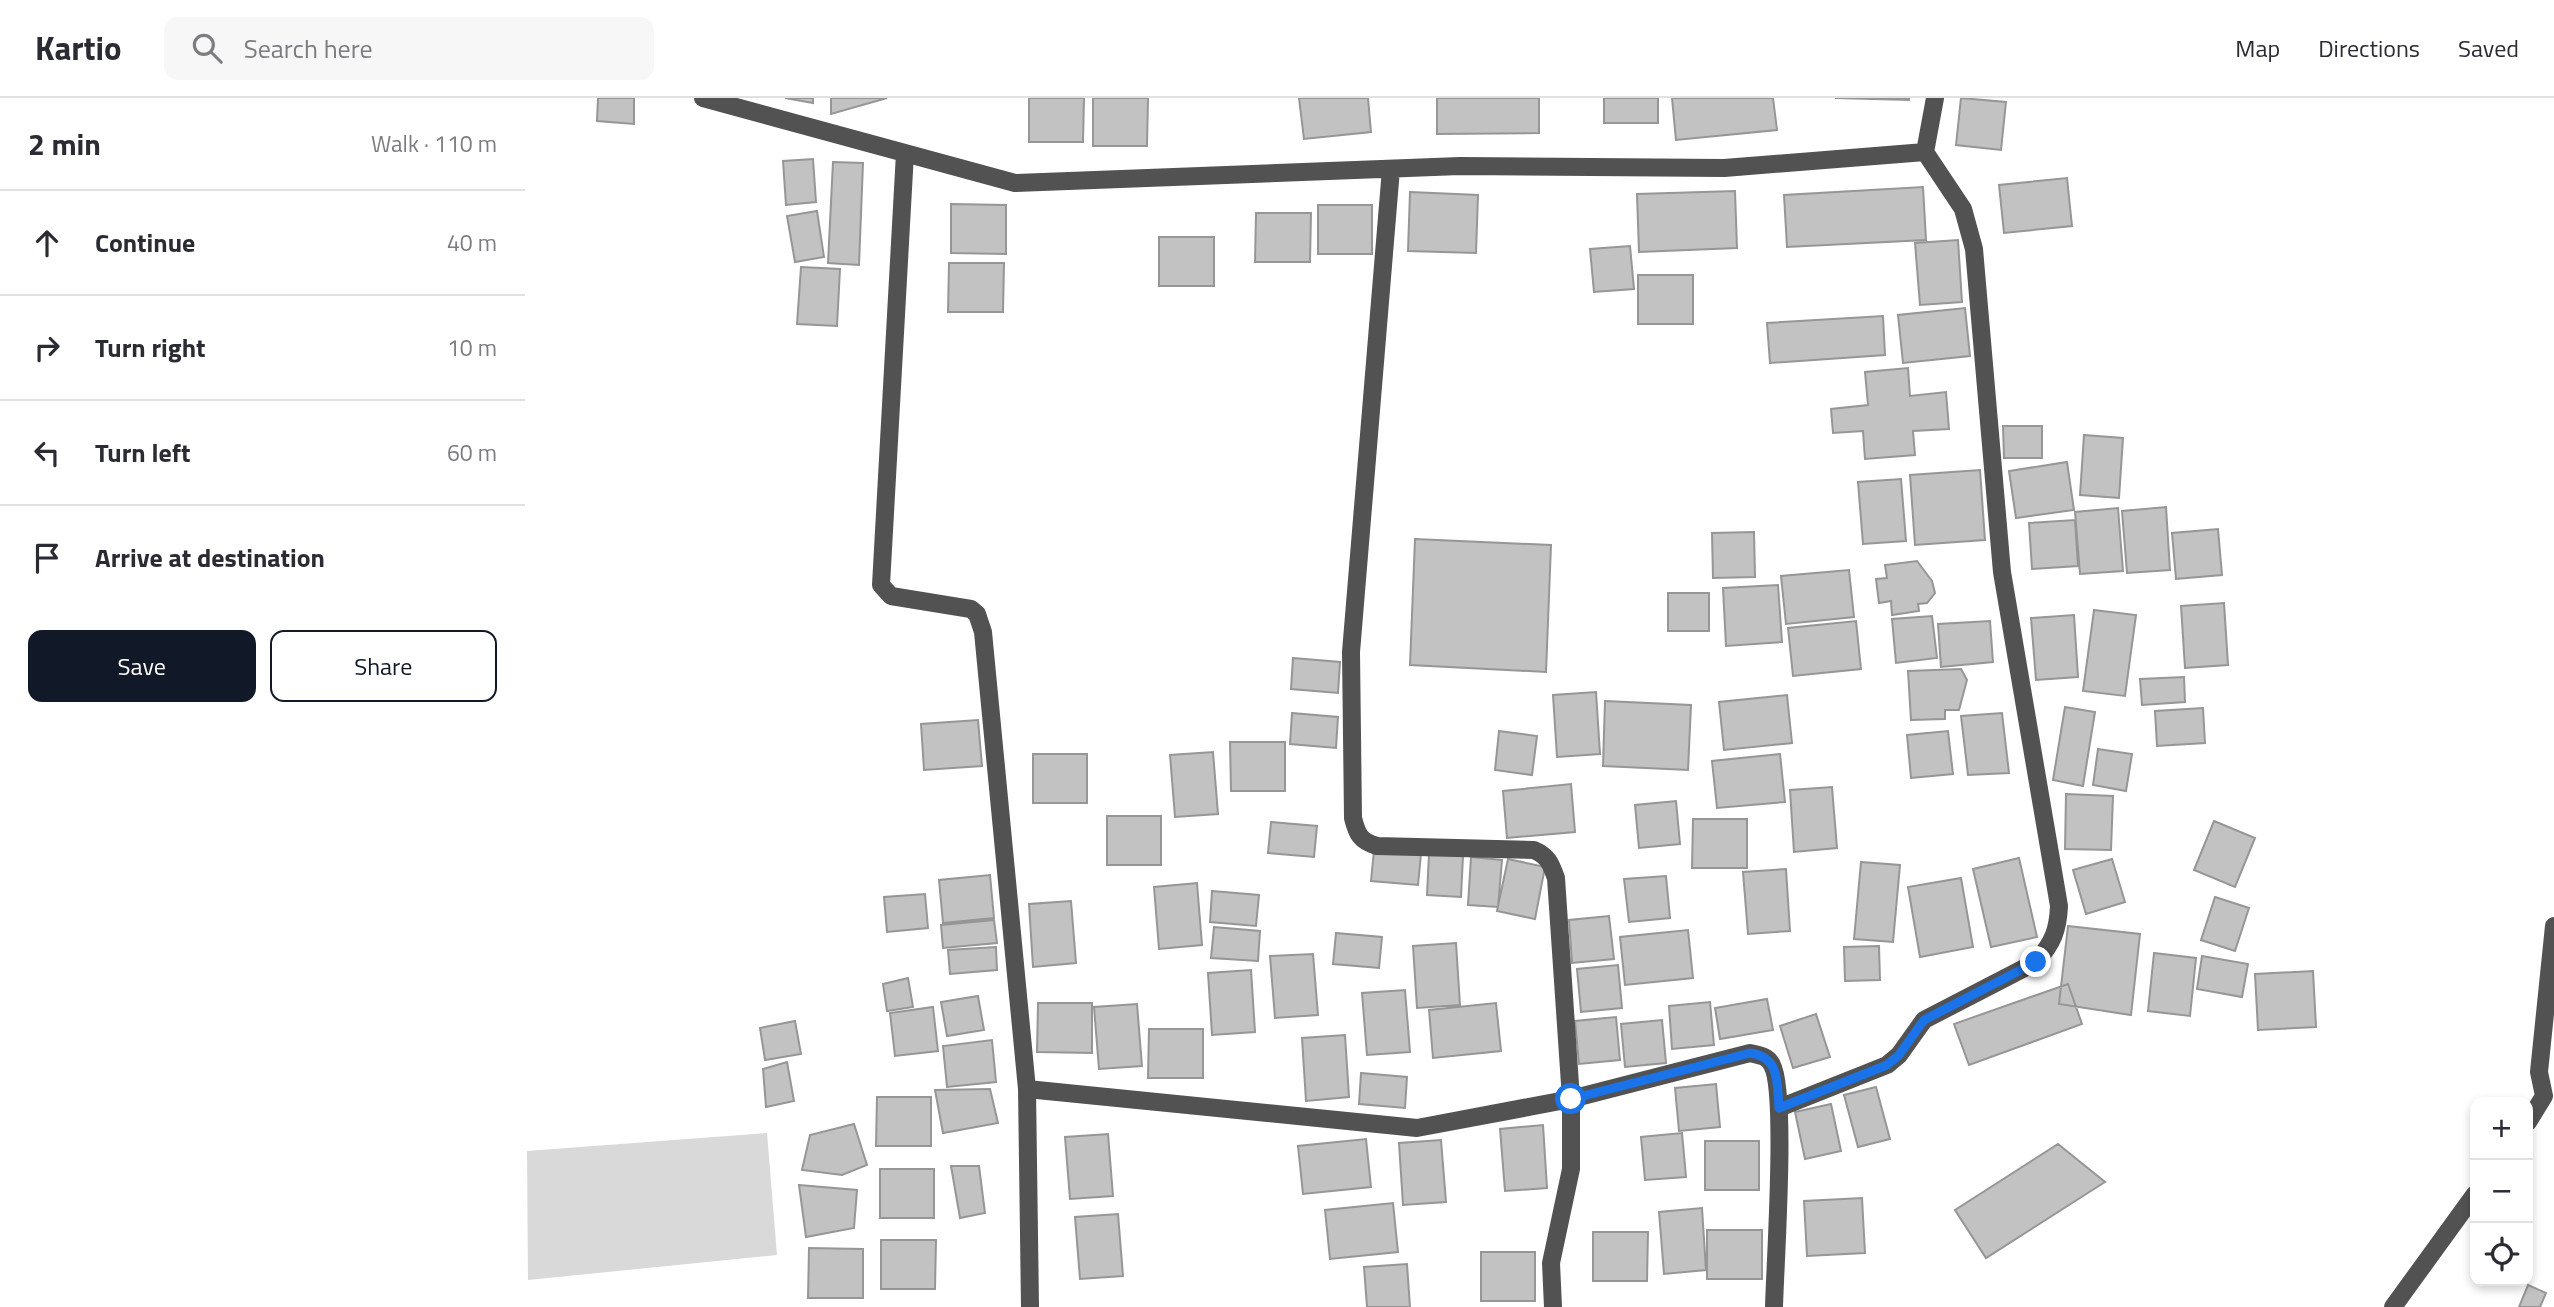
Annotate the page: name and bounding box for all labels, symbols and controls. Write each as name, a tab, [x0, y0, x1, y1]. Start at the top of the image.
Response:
search box	[164, 17, 654, 80]
text: Kartio	[35, 23, 122, 73]
icon: search	[188, 29, 226, 67]
text: Search here	[244, 29, 373, 68]
text: Map	[2235, 30, 2280, 66]
text: Directions	[2318, 30, 2420, 66]
text: Saved	[2458, 30, 2519, 66]
text: 2 min	[28, 121, 101, 167]
text: Walk · 110 m	[371, 126, 497, 161]
text: Continue	[95, 223, 195, 262]
icon: ahead	[28, 224, 66, 262]
text: 40 m	[447, 225, 497, 260]
text: Turn right	[95, 328, 206, 367]
icon: right	[28, 329, 66, 367]
text: 10 m	[447, 330, 497, 365]
text: Turn left	[95, 433, 190, 472]
icon: left	[28, 434, 66, 472]
text: 60 m	[447, 435, 497, 470]
text: Arrive at destination	[95, 538, 325, 577]
icon: arrive	[28, 539, 66, 577]
button: Save	[28, 630, 256, 702]
button: Share	[270, 630, 497, 702]
route end	[2020, 946, 2051, 977]
route start	[1555, 1083, 1586, 1114]
map controls	[2470, 1097, 2533, 1286]
button: +	[2470, 1097, 2533, 1160]
button: −	[2470, 1160, 2533, 1223]
button: locate	[2470, 1223, 2533, 1286]

